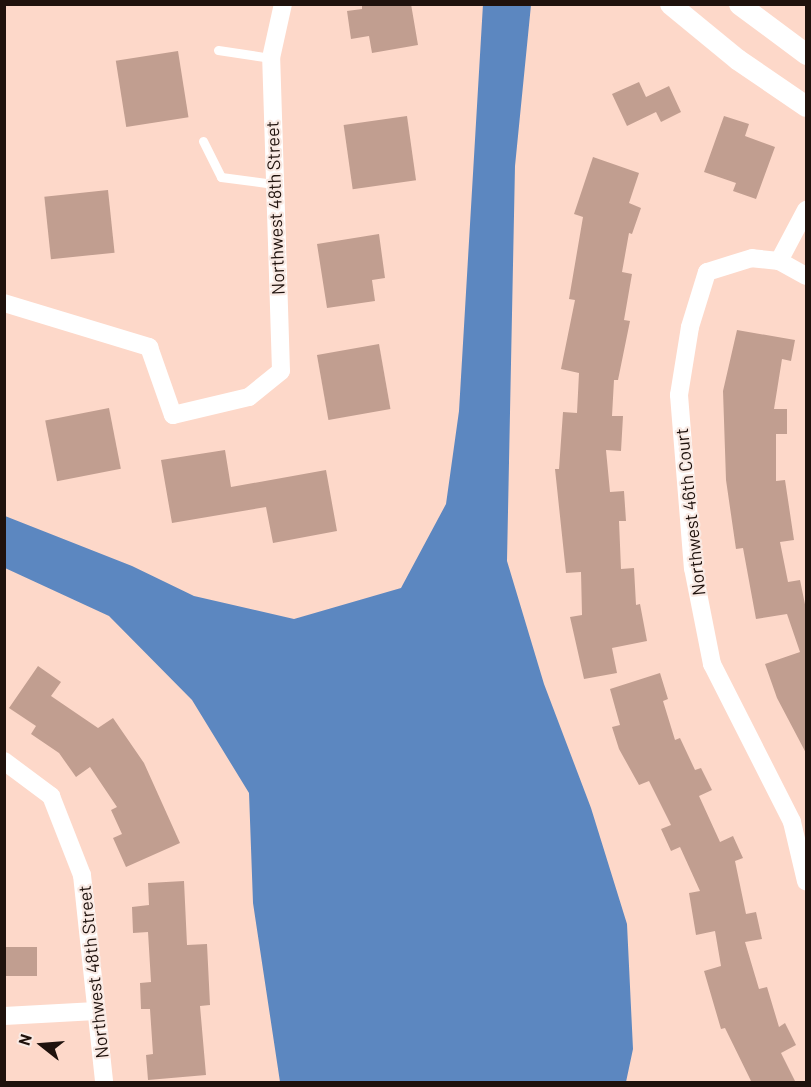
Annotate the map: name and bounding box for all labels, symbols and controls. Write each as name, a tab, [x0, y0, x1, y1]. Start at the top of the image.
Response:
street label: Northwest 48th Street	[261, 121, 289, 295]
street label: Northwest 46th Court	[670, 427, 710, 597]
street label: Northwest 48th Street	[73, 884, 113, 1060]
north arrow	[12, 1015, 72, 1075]
text: N	[14, 1032, 35, 1047]

